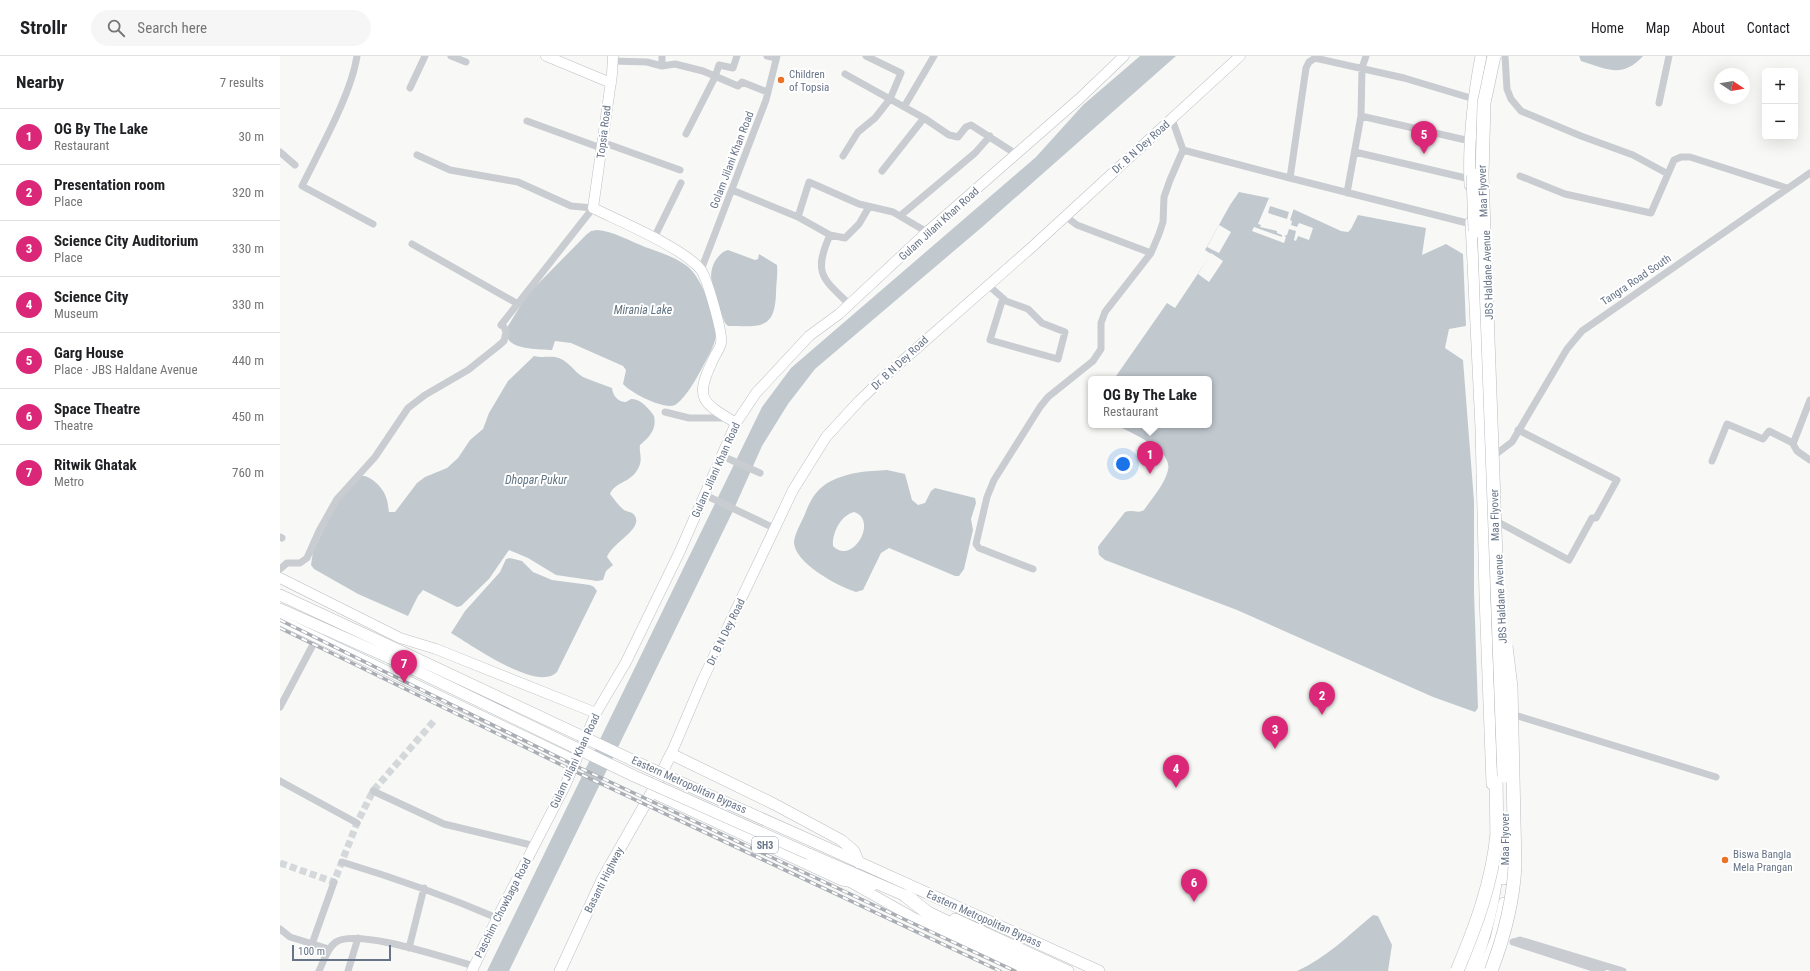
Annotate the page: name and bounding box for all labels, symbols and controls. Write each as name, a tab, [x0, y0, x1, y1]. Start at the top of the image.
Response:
search box	[91, 10, 371, 46]
text: Strollr	[20, 16, 67, 39]
icon: search	[105, 17, 127, 39]
text: Search here	[137, 19, 207, 37]
text: Home	[1591, 20, 1624, 36]
text: Map	[1646, 20, 1670, 36]
text: About	[1692, 20, 1725, 36]
text: Contact	[1747, 20, 1790, 36]
place label: Children of Topsia	[789, 68, 829, 94]
north arrow	[1714, 68, 1750, 104]
map controls	[1762, 68, 1798, 140]
button: +	[1762, 68, 1798, 104]
text: Nearby	[16, 72, 64, 92]
text: 7 results	[220, 75, 264, 90]
marker: Children of Topsia	[776, 75, 786, 85]
button: −	[1762, 104, 1798, 140]
street label: Topsia Road	[594, 105, 614, 159]
street label: Golam Jilani Khan Road	[707, 110, 757, 210]
street label: Dr. B N Dey Road	[1110, 118, 1172, 176]
text: OG By The Lake	[54, 120, 148, 138]
pin: 5	[1411, 121, 1437, 154]
text: 1	[26, 129, 32, 144]
text: 30 m	[238, 129, 264, 144]
text: Restaurant	[54, 138, 109, 153]
street label: Maa Flyover	[1476, 164, 1490, 217]
text: Presentation room	[54, 176, 165, 194]
text: 2	[26, 185, 32, 200]
text: 320 m	[232, 185, 264, 200]
street label: Gulam Jilani Khan Road	[896, 185, 982, 263]
text: Place	[54, 194, 83, 209]
street label: JBS Haldane Avenue	[1480, 230, 1496, 320]
text: Science City Auditorium	[54, 232, 199, 250]
text: 3	[26, 241, 32, 256]
text: 330 m	[232, 241, 264, 256]
text: Place	[54, 250, 83, 265]
street label: Tangra Road South	[1598, 252, 1674, 308]
text: Science City	[54, 288, 128, 306]
text: 4	[26, 297, 32, 312]
text: 330 m	[232, 297, 264, 312]
water label: Mirania Lake	[614, 303, 673, 317]
text: Museum	[54, 306, 98, 321]
street label: Dr. B N Dey Road	[869, 333, 931, 393]
text: Garg House	[54, 344, 124, 362]
text: 5	[26, 353, 32, 368]
text: 440 m	[232, 353, 264, 368]
text: Place · JBS Haldane Avenue	[54, 362, 198, 377]
popup	[1088, 376, 1212, 428]
text: OG By The Lake	[1103, 386, 1197, 404]
text: Space Theatre	[54, 400, 140, 418]
text: Restaurant	[1103, 404, 1158, 419]
text: 6	[26, 409, 32, 424]
text: 450 m	[232, 409, 264, 424]
text: Theatre	[54, 418, 93, 433]
street label: Gulam Jilani Khan Road	[689, 420, 743, 520]
pin: 1	[1137, 441, 1163, 474]
your location	[1113, 454, 1133, 474]
text: Ritwik Ghatak	[54, 456, 137, 474]
text: 7	[26, 465, 32, 480]
text: 760 m	[232, 465, 264, 480]
water label: Dhopar Pukur	[505, 473, 568, 487]
text: Metro	[54, 474, 84, 489]
street label: Maa Flyover	[1488, 488, 1502, 541]
street label: JBS Haldane Avenue	[1492, 554, 1510, 644]
street label: Dr. B N Dey Road	[704, 596, 748, 668]
pin: 7	[391, 650, 417, 683]
pin: 2	[1309, 682, 1335, 715]
street label: Gulam Jilani Khan Road	[547, 712, 603, 810]
pin: 3	[1262, 716, 1288, 749]
street label: Eastern Metropolitan Bypass	[629, 754, 749, 816]
pin: 4	[1163, 755, 1189, 788]
street label: Maa Flyover	[1499, 812, 1512, 865]
road number: SH3	[752, 837, 778, 853]
street label: Basanti Highway	[582, 845, 626, 915]
place label: Biswa Bangla Mela Prangan	[1733, 848, 1793, 874]
marker: Biswa Bangla Mela Prangan	[1720, 855, 1730, 865]
street label: Paschim Chowbaga Road	[472, 856, 534, 960]
pin: 6	[1181, 869, 1207, 902]
street label: Eastern Metropolitan Bypass	[924, 888, 1044, 950]
scale bar	[292, 943, 391, 962]
text: 100 m	[298, 945, 325, 958]

